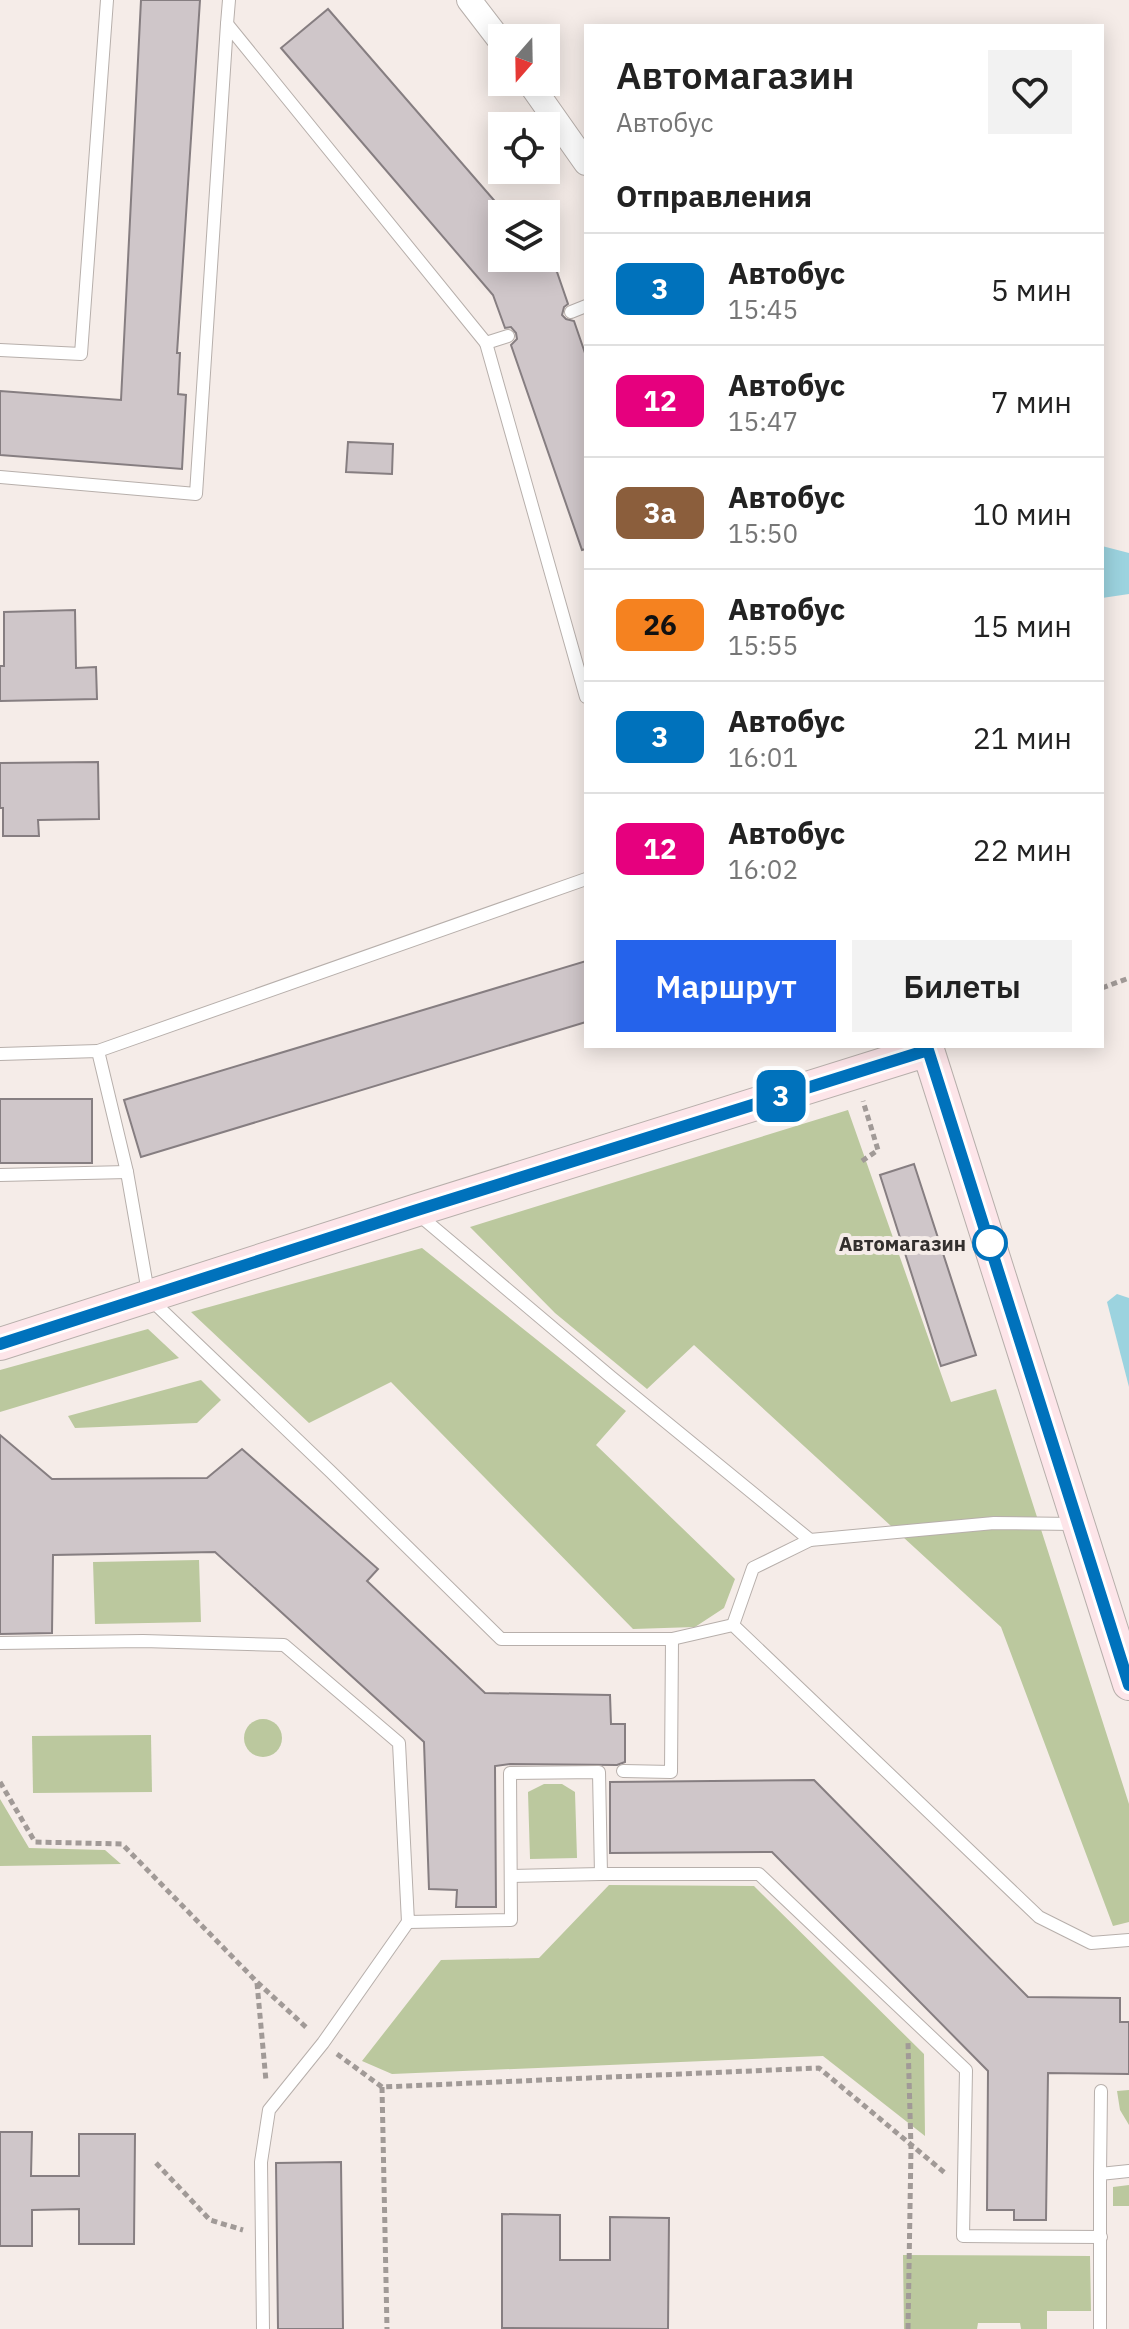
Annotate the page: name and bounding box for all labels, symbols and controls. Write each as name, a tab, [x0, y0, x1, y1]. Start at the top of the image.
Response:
north arrow	[488, 24, 560, 96]
map controls	[488, 24, 560, 272]
text: Автомагазин	[616, 50, 855, 99]
button: heart	[988, 50, 1072, 134]
text: Автобус	[616, 105, 714, 139]
button: locate	[488, 112, 560, 184]
text: Отправления	[616, 176, 812, 215]
button: layers	[488, 200, 560, 272]
text: Автобус	[728, 253, 845, 292]
text: 3	[652, 270, 668, 307]
text: 5 мин	[991, 270, 1072, 309]
text: 15:45	[728, 292, 798, 326]
text: Автобус	[728, 365, 845, 404]
text: 12	[643, 382, 677, 419]
text: 7 мин	[991, 382, 1072, 421]
text: 15:47	[728, 404, 798, 438]
text: Автобус	[728, 477, 845, 516]
text: 3а	[644, 494, 676, 531]
text: 10 мин	[973, 494, 1072, 533]
text: 15:50	[728, 516, 798, 550]
text: Автобус	[728, 589, 845, 628]
text: 26	[643, 606, 677, 643]
text: 15 мин	[973, 606, 1072, 645]
text: 15:55	[728, 628, 798, 662]
text: Автобус	[728, 701, 845, 740]
text: 3	[652, 718, 668, 755]
text: 21 мин	[973, 718, 1072, 757]
text: 16:01	[728, 740, 798, 774]
text: Автобус	[728, 813, 845, 852]
text: 12	[643, 830, 677, 867]
text: 22 мин	[973, 830, 1072, 869]
text: 16:02	[728, 852, 798, 886]
button: Маршрут	[616, 940, 836, 1032]
button: Билеты	[852, 940, 1072, 1032]
line badge: 3	[755, 1070, 807, 1122]
text: 3	[773, 1077, 789, 1114]
marker: Автомагазин	[973, 1226, 1007, 1260]
place label: Автомагазин	[839, 1230, 966, 1257]

